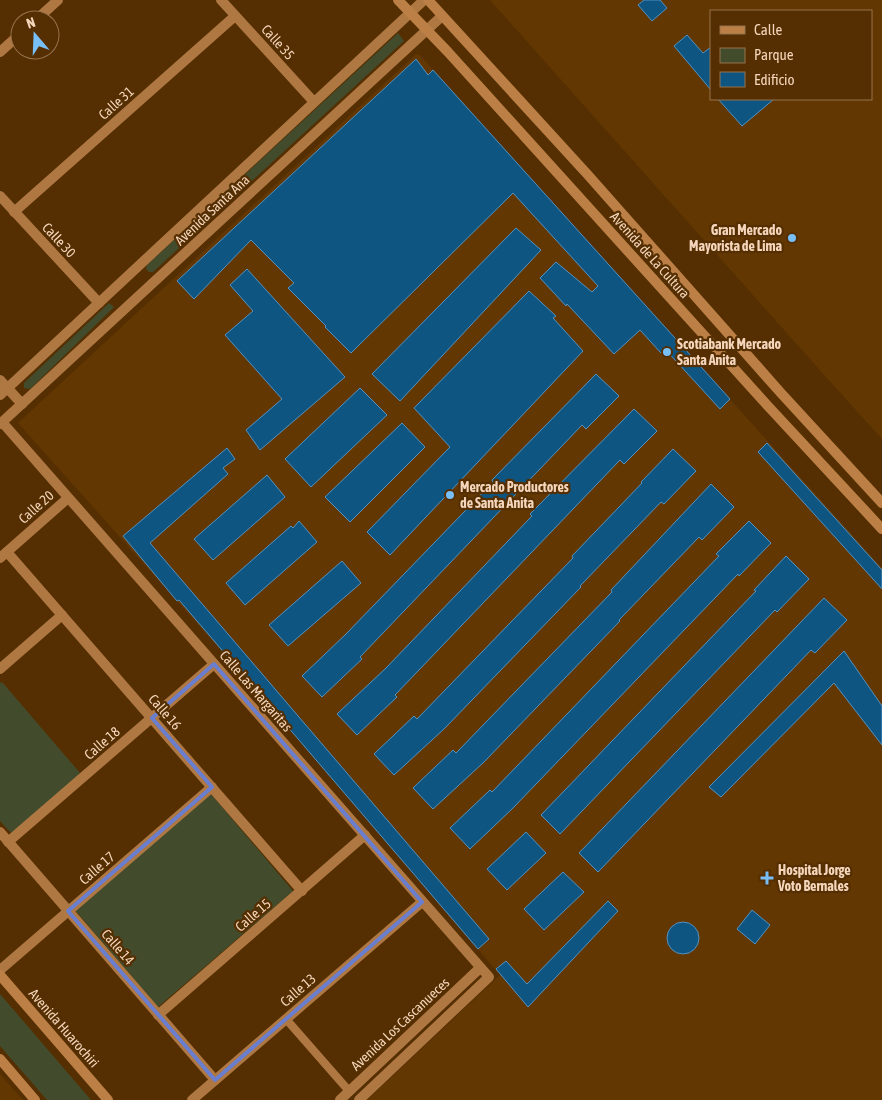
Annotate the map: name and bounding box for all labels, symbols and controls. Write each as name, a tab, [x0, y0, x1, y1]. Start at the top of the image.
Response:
north arrow	[10, 10, 60, 60]
legend	[710, 10, 872, 100]
text: N	[24, 14, 37, 32]
street label: Calle 35	[258, 21, 298, 63]
text: Calle	[754, 21, 783, 38]
text: Parque	[754, 46, 794, 63]
text: Edificio	[754, 71, 795, 88]
street label: Calle 31	[95, 83, 137, 123]
street label: Avenida Santa Ana	[172, 172, 252, 248]
street label: Avenida de La Cultura	[607, 209, 693, 301]
street label: Calle 30	[39, 219, 79, 261]
place label: Gran Mercado Mayorista de Lima	[689, 222, 782, 254]
marker: Gran Mercado Mayorista de Lima	[786, 232, 798, 244]
place label: Scotiabank Mercado Santa Anita	[677, 336, 782, 368]
marker: Scotiabank Mercado Santa Anita	[661, 346, 673, 358]
place label: Mercado Productores de Santa Anita	[460, 479, 569, 511]
street label: Calle 20	[15, 487, 57, 527]
marker: Mercado Productores de Santa Anita	[444, 489, 456, 501]
street label: Calle Las Margaritas	[217, 647, 295, 735]
street label: Calle 16	[145, 691, 185, 733]
street label: Calle 18	[81, 723, 123, 763]
street label: Calle 17	[76, 848, 118, 888]
place label: Hospital Jorge Voto Bernales	[777, 862, 851, 894]
marker: Hospital Jorge Voto Bernales	[760, 871, 774, 885]
street label: Calle 15	[232, 895, 274, 935]
street label: Calle 14	[98, 926, 138, 968]
street label: Calle 13	[277, 970, 319, 1010]
street label: Avenida Los Cascanueces	[348, 974, 452, 1074]
street label: Avenida Huarochiri	[26, 986, 102, 1070]

